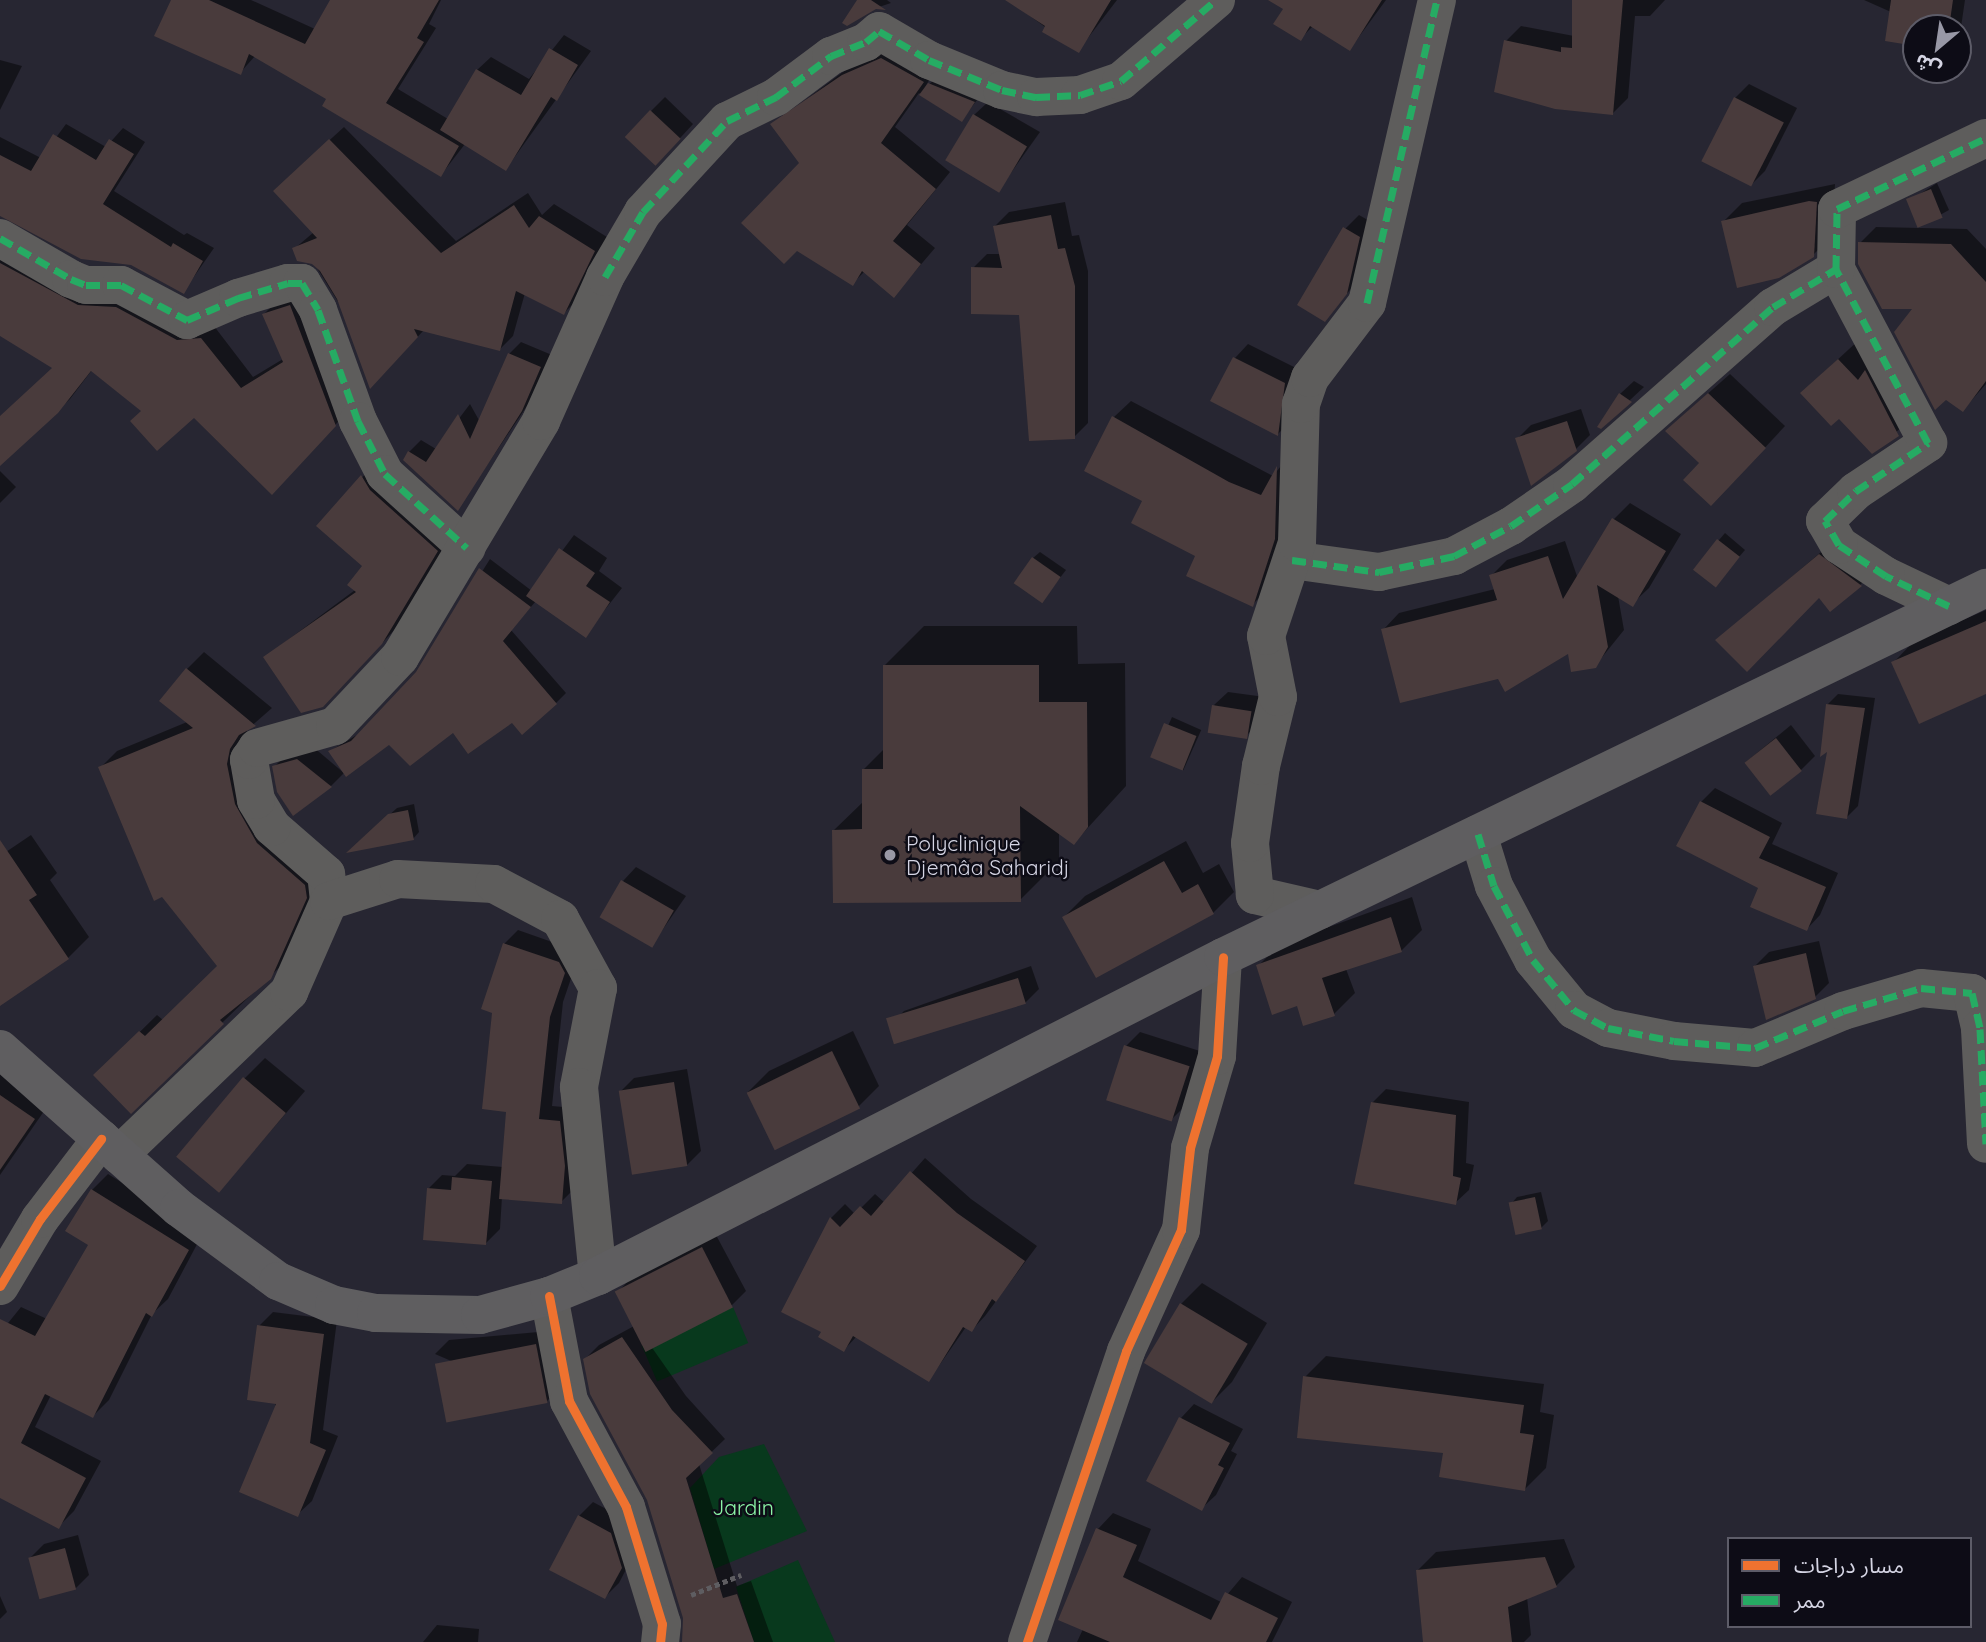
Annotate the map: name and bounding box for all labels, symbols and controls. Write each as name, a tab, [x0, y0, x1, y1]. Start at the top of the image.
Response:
north arrow	[1902, 14, 1972, 84]
text: ش	[1911, 49, 1945, 82]
place label: Polyclinique Djemâa Saharidj	[906, 830, 1069, 880]
marker: Polyclinique Djemâa Saharidj	[880, 845, 900, 865]
park label: Jardin	[712, 1494, 774, 1520]
legend	[1727, 1537, 1972, 1628]
text: مسار دراجات	[1794, 1552, 1904, 1578]
text: ممر	[1794, 1587, 1825, 1613]

